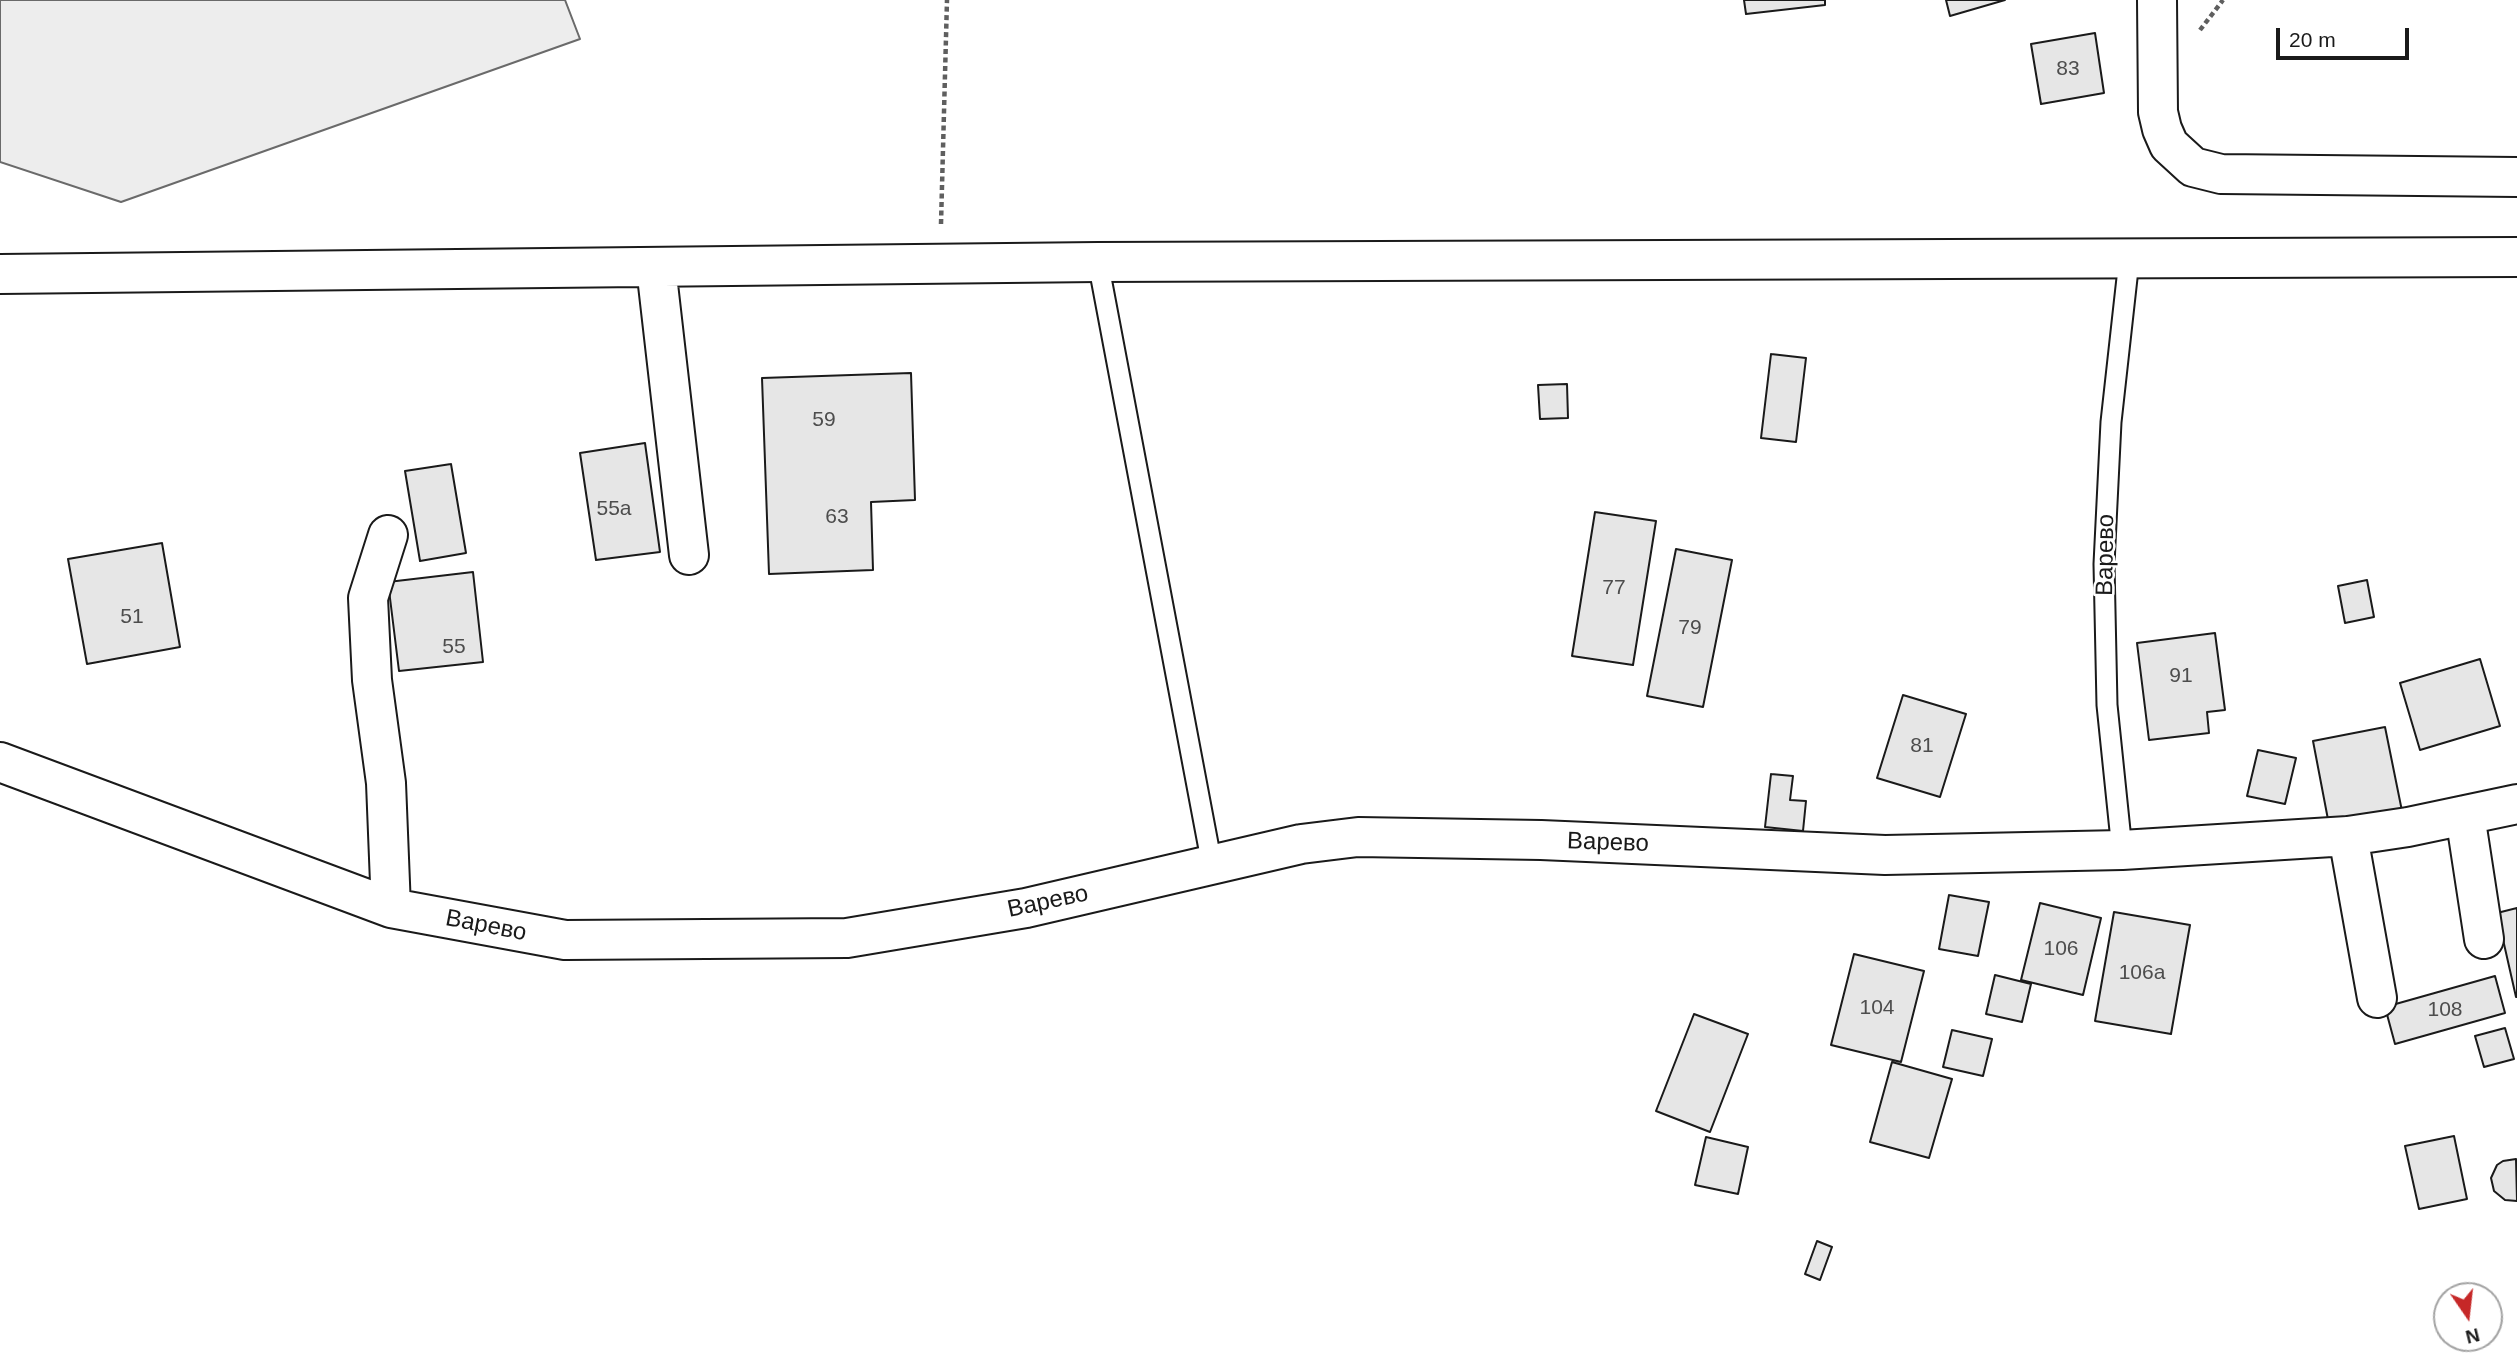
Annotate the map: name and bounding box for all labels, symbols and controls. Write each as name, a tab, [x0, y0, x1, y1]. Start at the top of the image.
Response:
scale bar	[2279, 14, 2412, 58]
text: 20 m	[2289, 28, 2336, 51]
house number: 83	[2056, 56, 2080, 82]
house number: 59	[812, 407, 836, 433]
house number: 55a	[596, 496, 632, 522]
house number: 63	[825, 504, 849, 530]
street label: Варево	[2091, 514, 2121, 596]
house number: 77	[1602, 575, 1626, 601]
house number: 51	[120, 604, 144, 630]
house number: 79	[1678, 615, 1702, 641]
house number: 55	[442, 634, 466, 660]
house number: 91	[2169, 663, 2193, 689]
house number: 81	[1910, 733, 1934, 759]
street label: Варево	[1567, 827, 1649, 859]
street label: Варево	[1005, 879, 1091, 925]
street label: Варево	[443, 904, 529, 948]
house number: 106	[2043, 936, 2079, 962]
house number: 106a	[2119, 960, 2165, 986]
house number: 104	[1859, 995, 1895, 1021]
house number: 108	[2427, 997, 2463, 1023]
north arrow	[2433, 1282, 2503, 1352]
text: N	[2464, 1324, 2482, 1348]

